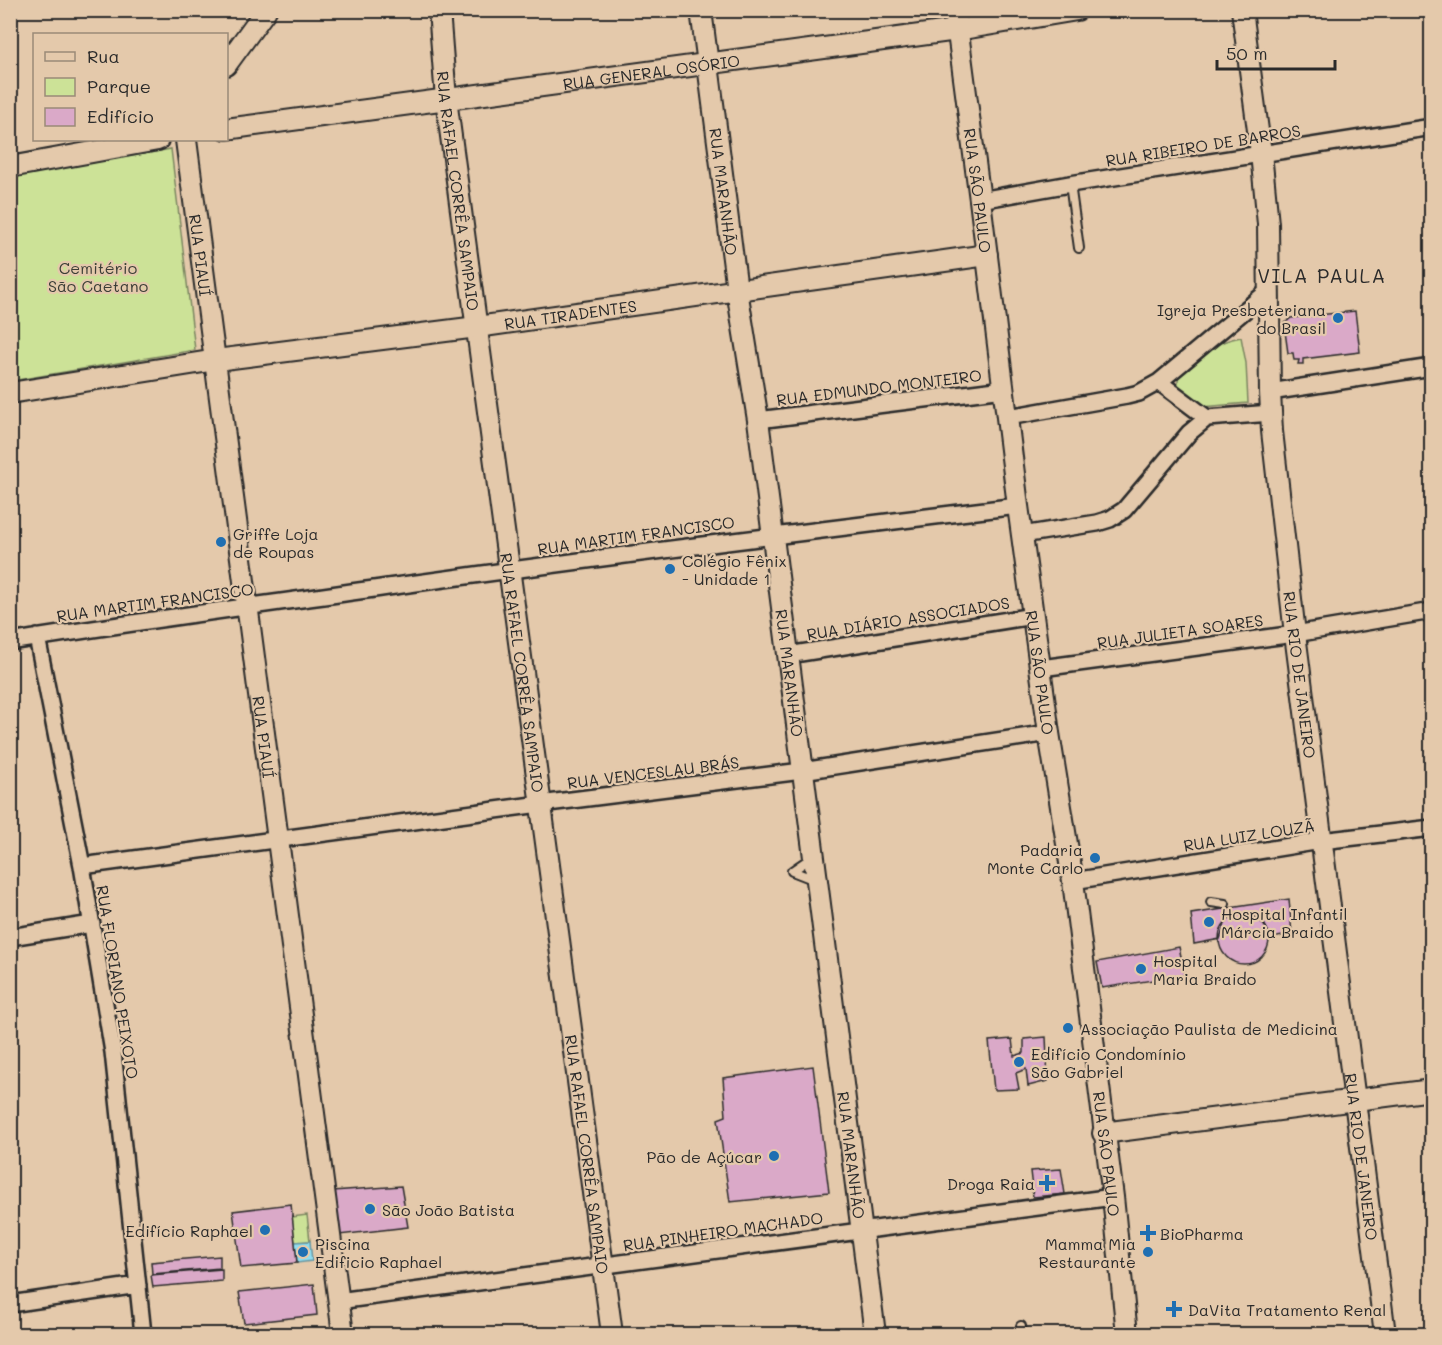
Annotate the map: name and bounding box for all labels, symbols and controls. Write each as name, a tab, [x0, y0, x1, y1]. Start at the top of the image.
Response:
legend	[33, 33, 228, 141]
scale bar	[1217, 33, 1336, 71]
text: 50 m	[1226, 41, 1268, 65]
text: Rua	[87, 44, 120, 68]
street label: RUA GENERAL OSÓRIO	[561, 49, 741, 94]
street label: RUA RAFAEL CORRÊA SAMPAIO	[433, 70, 485, 312]
text: Parque	[87, 74, 151, 98]
text: Edifício	[87, 104, 154, 128]
street label: RUA RIBEIRO DE BARROS	[1104, 119, 1302, 171]
street label: RUA MARANHÃO	[706, 126, 743, 257]
street label: RUA SÃO PAULO	[960, 127, 997, 254]
street label: RUA PIAUÍ	[185, 213, 217, 297]
park label: Cemitério São Caetano	[48, 257, 148, 296]
district label: VILA PAULA	[1257, 262, 1387, 288]
street label: RUA TIRADENTES	[503, 294, 638, 334]
place label: Igreja Presbeteriana do Brasil	[1157, 299, 1326, 338]
marker: Igreja Presbeteriana do Brasil	[1331, 311, 1345, 325]
street label: RUA EDMUNDO MONTEIRO	[775, 364, 983, 410]
street label: RUA MARTIM FRANCISCO	[536, 511, 736, 559]
place label: Griffe Loja de Roupas	[233, 523, 319, 562]
marker: Griffe Loja de Roupas	[214, 535, 228, 549]
place label: Colégio Fênix - Unidade 1	[682, 550, 787, 589]
street label: RUA RAFAEL CORRÊA SAMPAIO	[497, 551, 550, 794]
marker: Colégio Fênix - Unidade 1	[663, 562, 677, 576]
street label: RUA MARTIM FRANCISCO	[55, 578, 255, 626]
street label: RUA RIO DE JANEIRO	[1280, 590, 1321, 760]
street label: RUA DIÁRIO ASSOCIADOS	[805, 592, 1011, 644]
street label: RUA MARANHÃO	[772, 608, 809, 738]
street label: RUA SÃO PAULO	[1022, 609, 1060, 736]
street label: RUA JULIETA SOARES	[1096, 609, 1264, 653]
street label: RUA PIAUÍ	[249, 694, 280, 779]
street label: RUA VENCESLAU BRÁS	[566, 751, 740, 793]
street label: RUA LUIZ LOUZÃ	[1182, 814, 1316, 856]
place label: Padaria Monte Carlo	[987, 839, 1083, 878]
marker: Padaria Monte Carlo	[1088, 851, 1102, 865]
street label: RUA FLORIANO PEIXOTO	[92, 884, 144, 1080]
place label: Hospital Infantil Márcia Braido	[1221, 903, 1347, 942]
marker: Hospital Infantil Márcia Braido	[1202, 915, 1216, 929]
place label: Hospital Maria Braido	[1153, 950, 1256, 989]
marker: Hospital Maria Braido	[1134, 962, 1148, 976]
place label: Associação Paulista de Medicina	[1080, 1018, 1338, 1039]
marker: Associação Paulista de Medicina	[1061, 1021, 1075, 1035]
street label: RUA RAFAEL CORRÊA SAMPAIO	[561, 1033, 614, 1275]
place label: Edifício Condomínio São Gabriel	[1031, 1043, 1186, 1082]
marker: Edifício Condomínio São Gabriel	[1012, 1055, 1026, 1069]
street label: RUA RIO DE JANEIRO	[1341, 1072, 1383, 1242]
street label: RUA MARANHÃO	[834, 1090, 871, 1220]
street label: RUA SÃO PAULO	[1089, 1090, 1125, 1217]
place label: Pão de Açúcar	[646, 1146, 762, 1167]
marker: Pão de Açúcar	[767, 1149, 781, 1163]
place label: Droga Raia	[947, 1173, 1035, 1194]
marker: Droga Raia	[1040, 1176, 1054, 1190]
place label: São João Batista	[382, 1199, 515, 1220]
marker: São João Batista	[363, 1202, 377, 1216]
street label: RUA PINHEIRO MACHADO	[622, 1207, 824, 1255]
place label: Edifício Raphael	[126, 1220, 253, 1241]
marker: Edifício Raphael	[258, 1223, 272, 1237]
place label: BioPharma	[1160, 1223, 1244, 1244]
marker: BioPharma	[1141, 1226, 1155, 1240]
place label: Piscina Edificio Raphael	[315, 1233, 442, 1272]
place label: Mamma Mia Restaurante	[1038, 1233, 1136, 1272]
marker: Piscina Edificio Raphael	[296, 1245, 310, 1259]
marker: Mamma Mia Restaurante	[1141, 1245, 1155, 1259]
place label: DaVita Tratamento Renal	[1188, 1299, 1386, 1320]
marker: DaVita Tratamento Renal	[1165, 1300, 1183, 1318]

